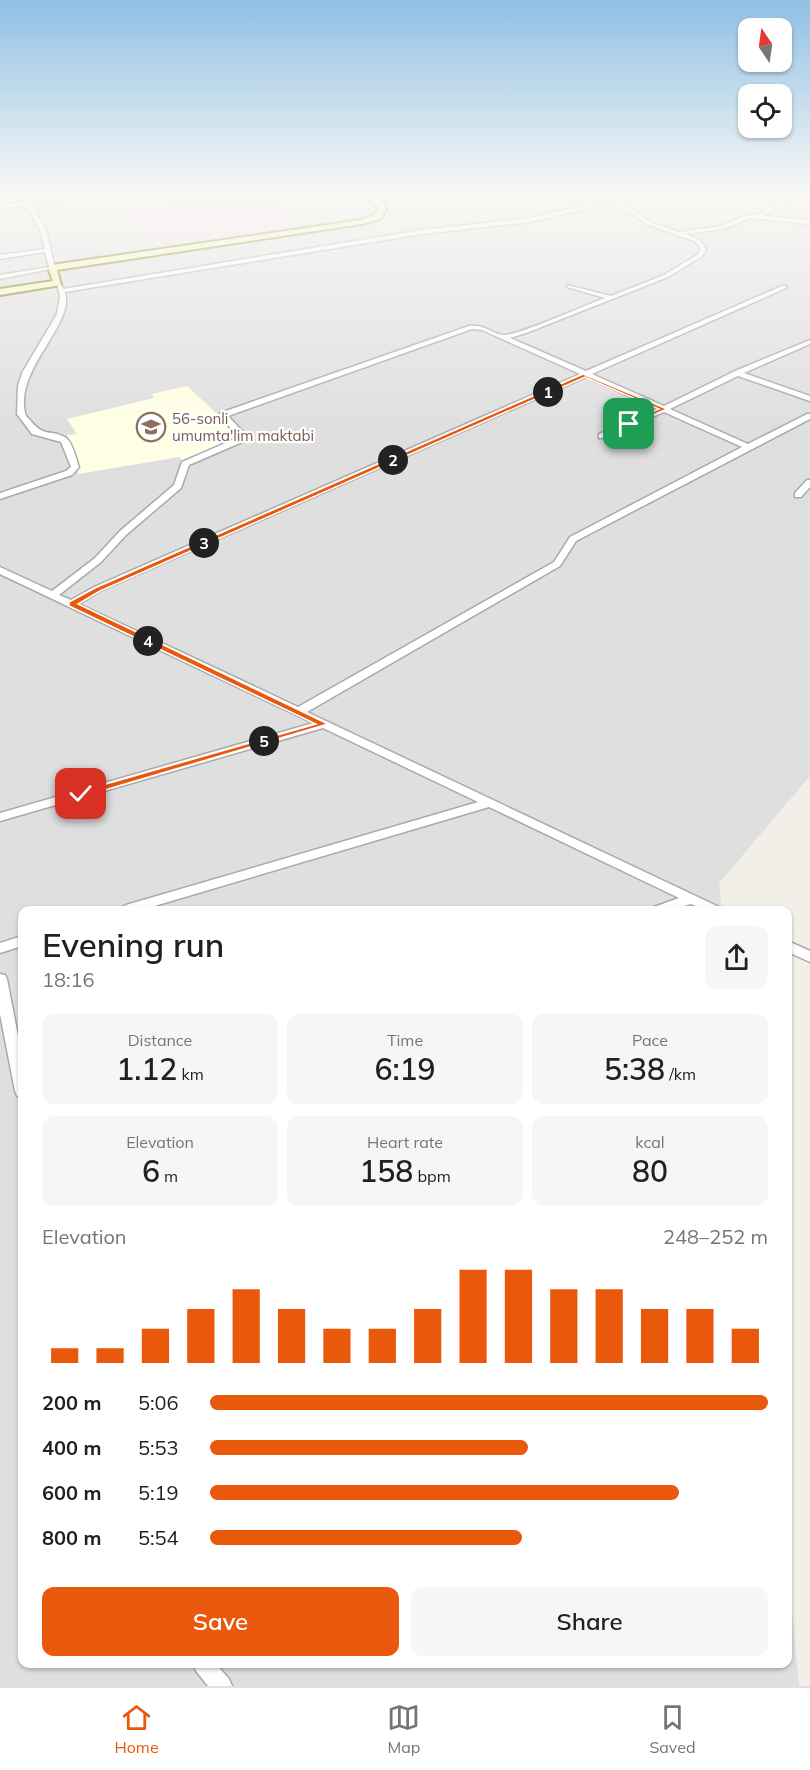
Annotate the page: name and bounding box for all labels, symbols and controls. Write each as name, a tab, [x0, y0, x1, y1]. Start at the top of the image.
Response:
north arrow	[738, 18, 792, 72]
map controls	[738, 18, 792, 138]
button: locate	[738, 84, 792, 138]
pin: 1	[533, 377, 563, 407]
text: 1	[543, 382, 553, 402]
pin	[603, 398, 654, 449]
icon: arrive	[612, 407, 645, 440]
place label: 56-sonli umumta'lim maktabi	[172, 409, 314, 445]
school or university icon: 56-sonli umumta'lim maktabi	[135, 411, 167, 443]
pin: 2	[378, 445, 408, 475]
text: 2	[388, 450, 398, 470]
pin: 3	[189, 528, 219, 558]
text: 3	[199, 533, 209, 553]
pin: 4	[133, 626, 163, 656]
text: 4	[143, 631, 153, 651]
pin: 5	[249, 726, 279, 756]
text: 5	[259, 731, 269, 751]
pin	[55, 768, 106, 819]
icon: check	[64, 777, 97, 810]
text: Evening run	[42, 924, 224, 965]
button: share	[705, 926, 768, 989]
text: 18:16	[42, 967, 95, 992]
text: Distance	[128, 1030, 192, 1050]
text: Time	[387, 1030, 423, 1050]
text: Pace	[632, 1030, 668, 1050]
text: 1.12	[116, 1050, 177, 1088]
text: 6:19	[374, 1050, 436, 1088]
text: 5:38	[604, 1050, 665, 1088]
text: km	[177, 1064, 204, 1084]
text: /km	[665, 1064, 696, 1084]
text: Elevation	[126, 1132, 194, 1152]
text: Heart rate	[367, 1132, 443, 1152]
text: kcal	[635, 1132, 665, 1152]
text: 6	[142, 1152, 160, 1190]
text: 158	[359, 1152, 413, 1190]
text: 80	[632, 1152, 668, 1190]
text: m	[160, 1166, 178, 1186]
text: bpm	[413, 1166, 451, 1186]
text: Elevation	[42, 1224, 127, 1249]
text: 248–252 m	[663, 1224, 768, 1249]
text: 200 m	[42, 1390, 101, 1415]
text: 5:06	[138, 1390, 179, 1415]
text: 400 m	[42, 1435, 101, 1460]
text: 5:53	[138, 1435, 179, 1460]
text: 600 m	[42, 1480, 101, 1505]
text: 5:19	[138, 1480, 179, 1505]
text: 800 m	[42, 1525, 101, 1550]
text: 5:54	[138, 1525, 179, 1550]
button: Save	[42, 1587, 399, 1656]
button: Share	[411, 1587, 768, 1656]
tab: Home	[114, 1701, 159, 1757]
tab: Map	[387, 1701, 420, 1757]
tab: Saved	[649, 1701, 696, 1757]

